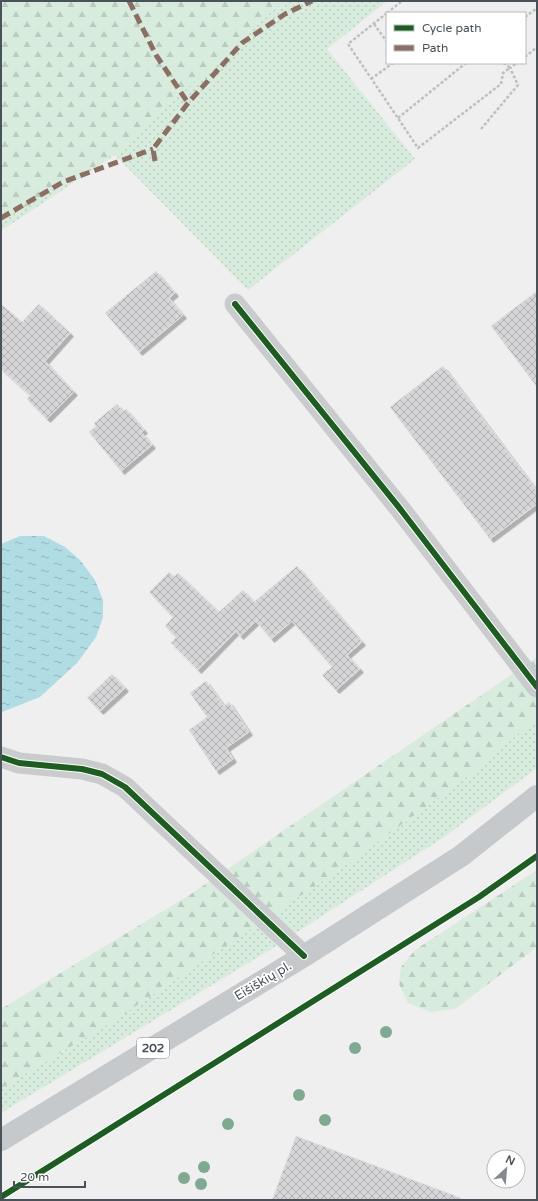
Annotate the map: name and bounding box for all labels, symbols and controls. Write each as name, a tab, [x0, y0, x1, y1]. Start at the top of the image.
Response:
legend	[386, 12, 526, 64]
text: Cycle path	[422, 21, 481, 35]
text: Path	[422, 41, 448, 55]
street label: Eišiškių pl.	[232, 958, 294, 1004]
road number: 202	[137, 1038, 169, 1058]
north arrow	[486, 1149, 526, 1189]
text: N	[503, 1153, 517, 1168]
scale bar	[14, 1163, 85, 1189]
text: 20 m	[20, 1170, 49, 1184]

